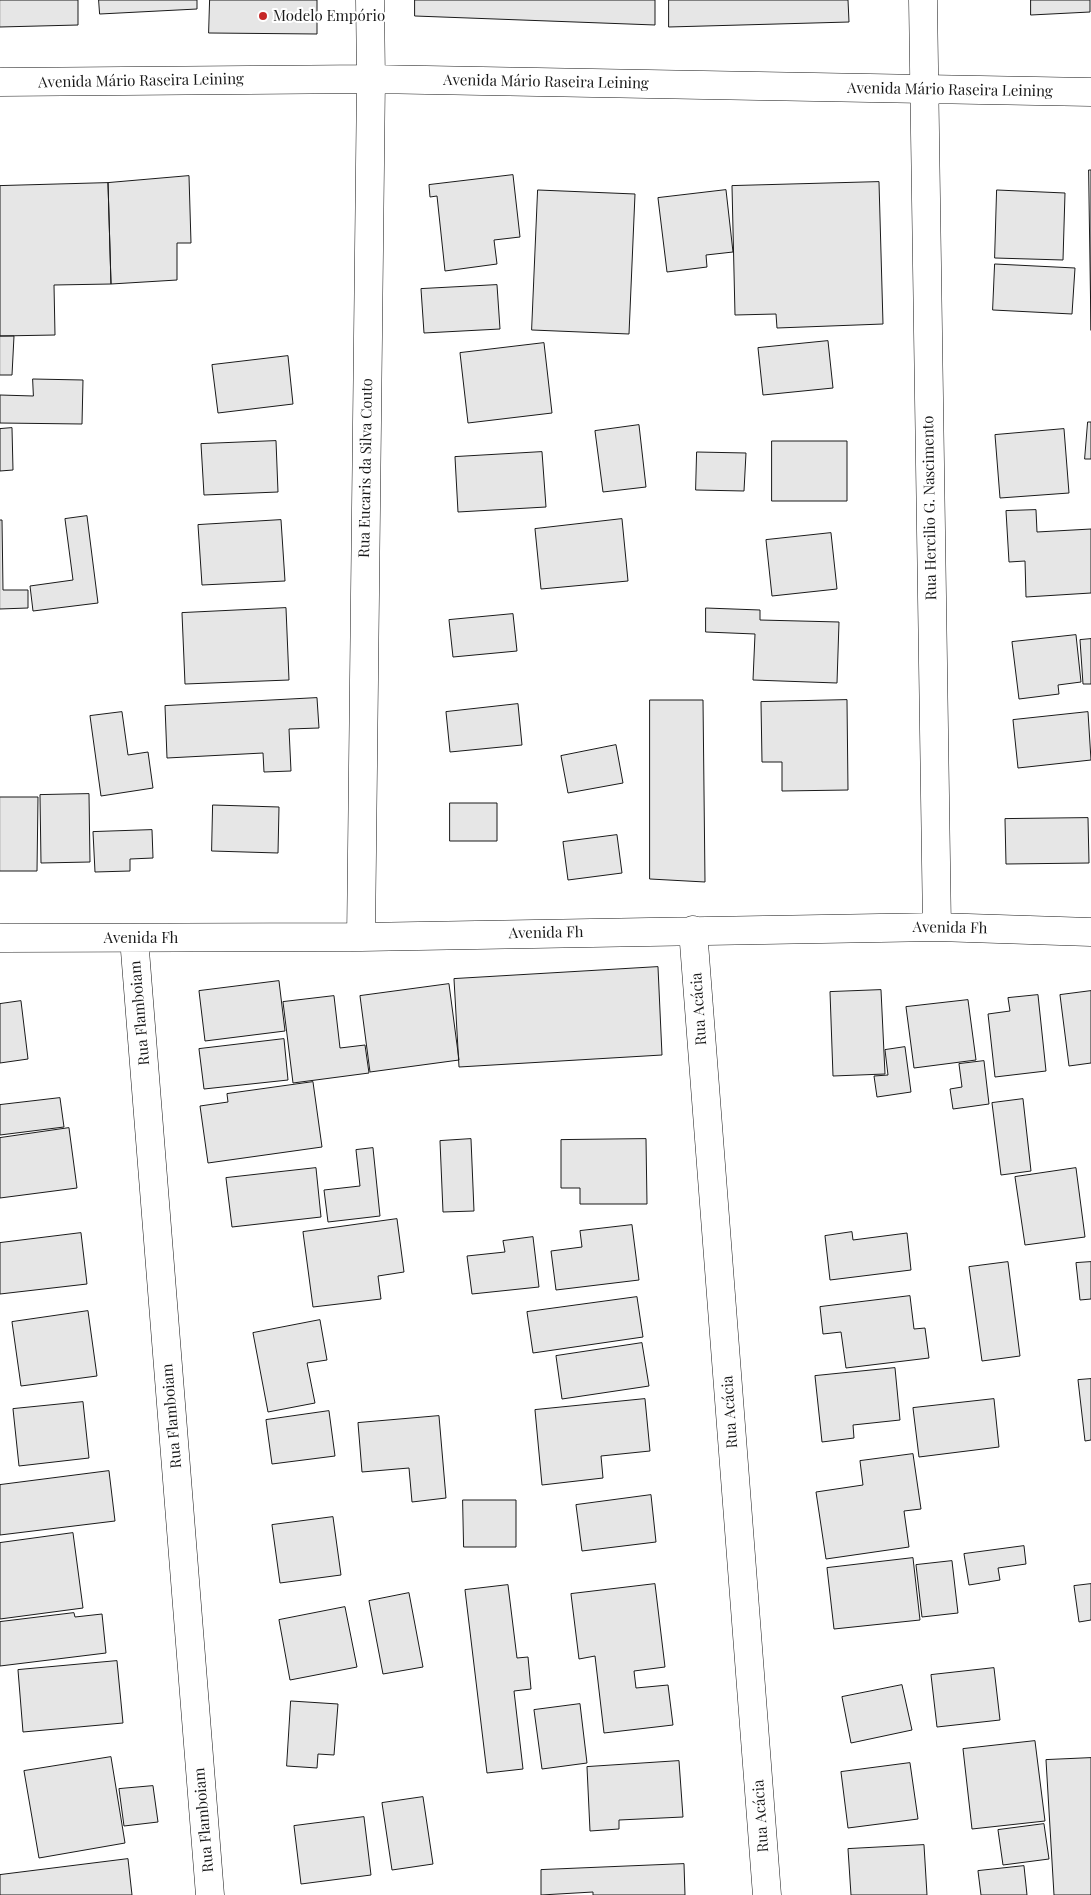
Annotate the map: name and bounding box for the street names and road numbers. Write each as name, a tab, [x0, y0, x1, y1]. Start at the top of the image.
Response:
street label: Avenida Mário Raseira Leining	[38, 70, 244, 92]
street label: Avenida Mário Raseira Leining	[443, 71, 649, 93]
street label: Avenida Mário Raseira Leining	[847, 79, 1053, 101]
street label: Rua Eucaris da Silva Couto	[355, 378, 377, 558]
street label: Rua Hercilio G. Nascimento	[919, 416, 941, 600]
street label: Avenida Fh	[912, 918, 988, 938]
street label: Avenida Fh	[508, 923, 584, 943]
street label: Avenida Fh	[104, 929, 178, 947]
street label: Rua Flamboiam	[126, 960, 154, 1066]
street label: Rua Acácia	[687, 972, 711, 1046]
street label: Rua Flamboiam	[158, 1363, 186, 1469]
street label: Rua Acácia	[718, 1375, 742, 1449]
street label: Rua Flamboiam	[190, 1767, 218, 1873]
street label: Rua Acácia	[749, 1779, 773, 1853]

